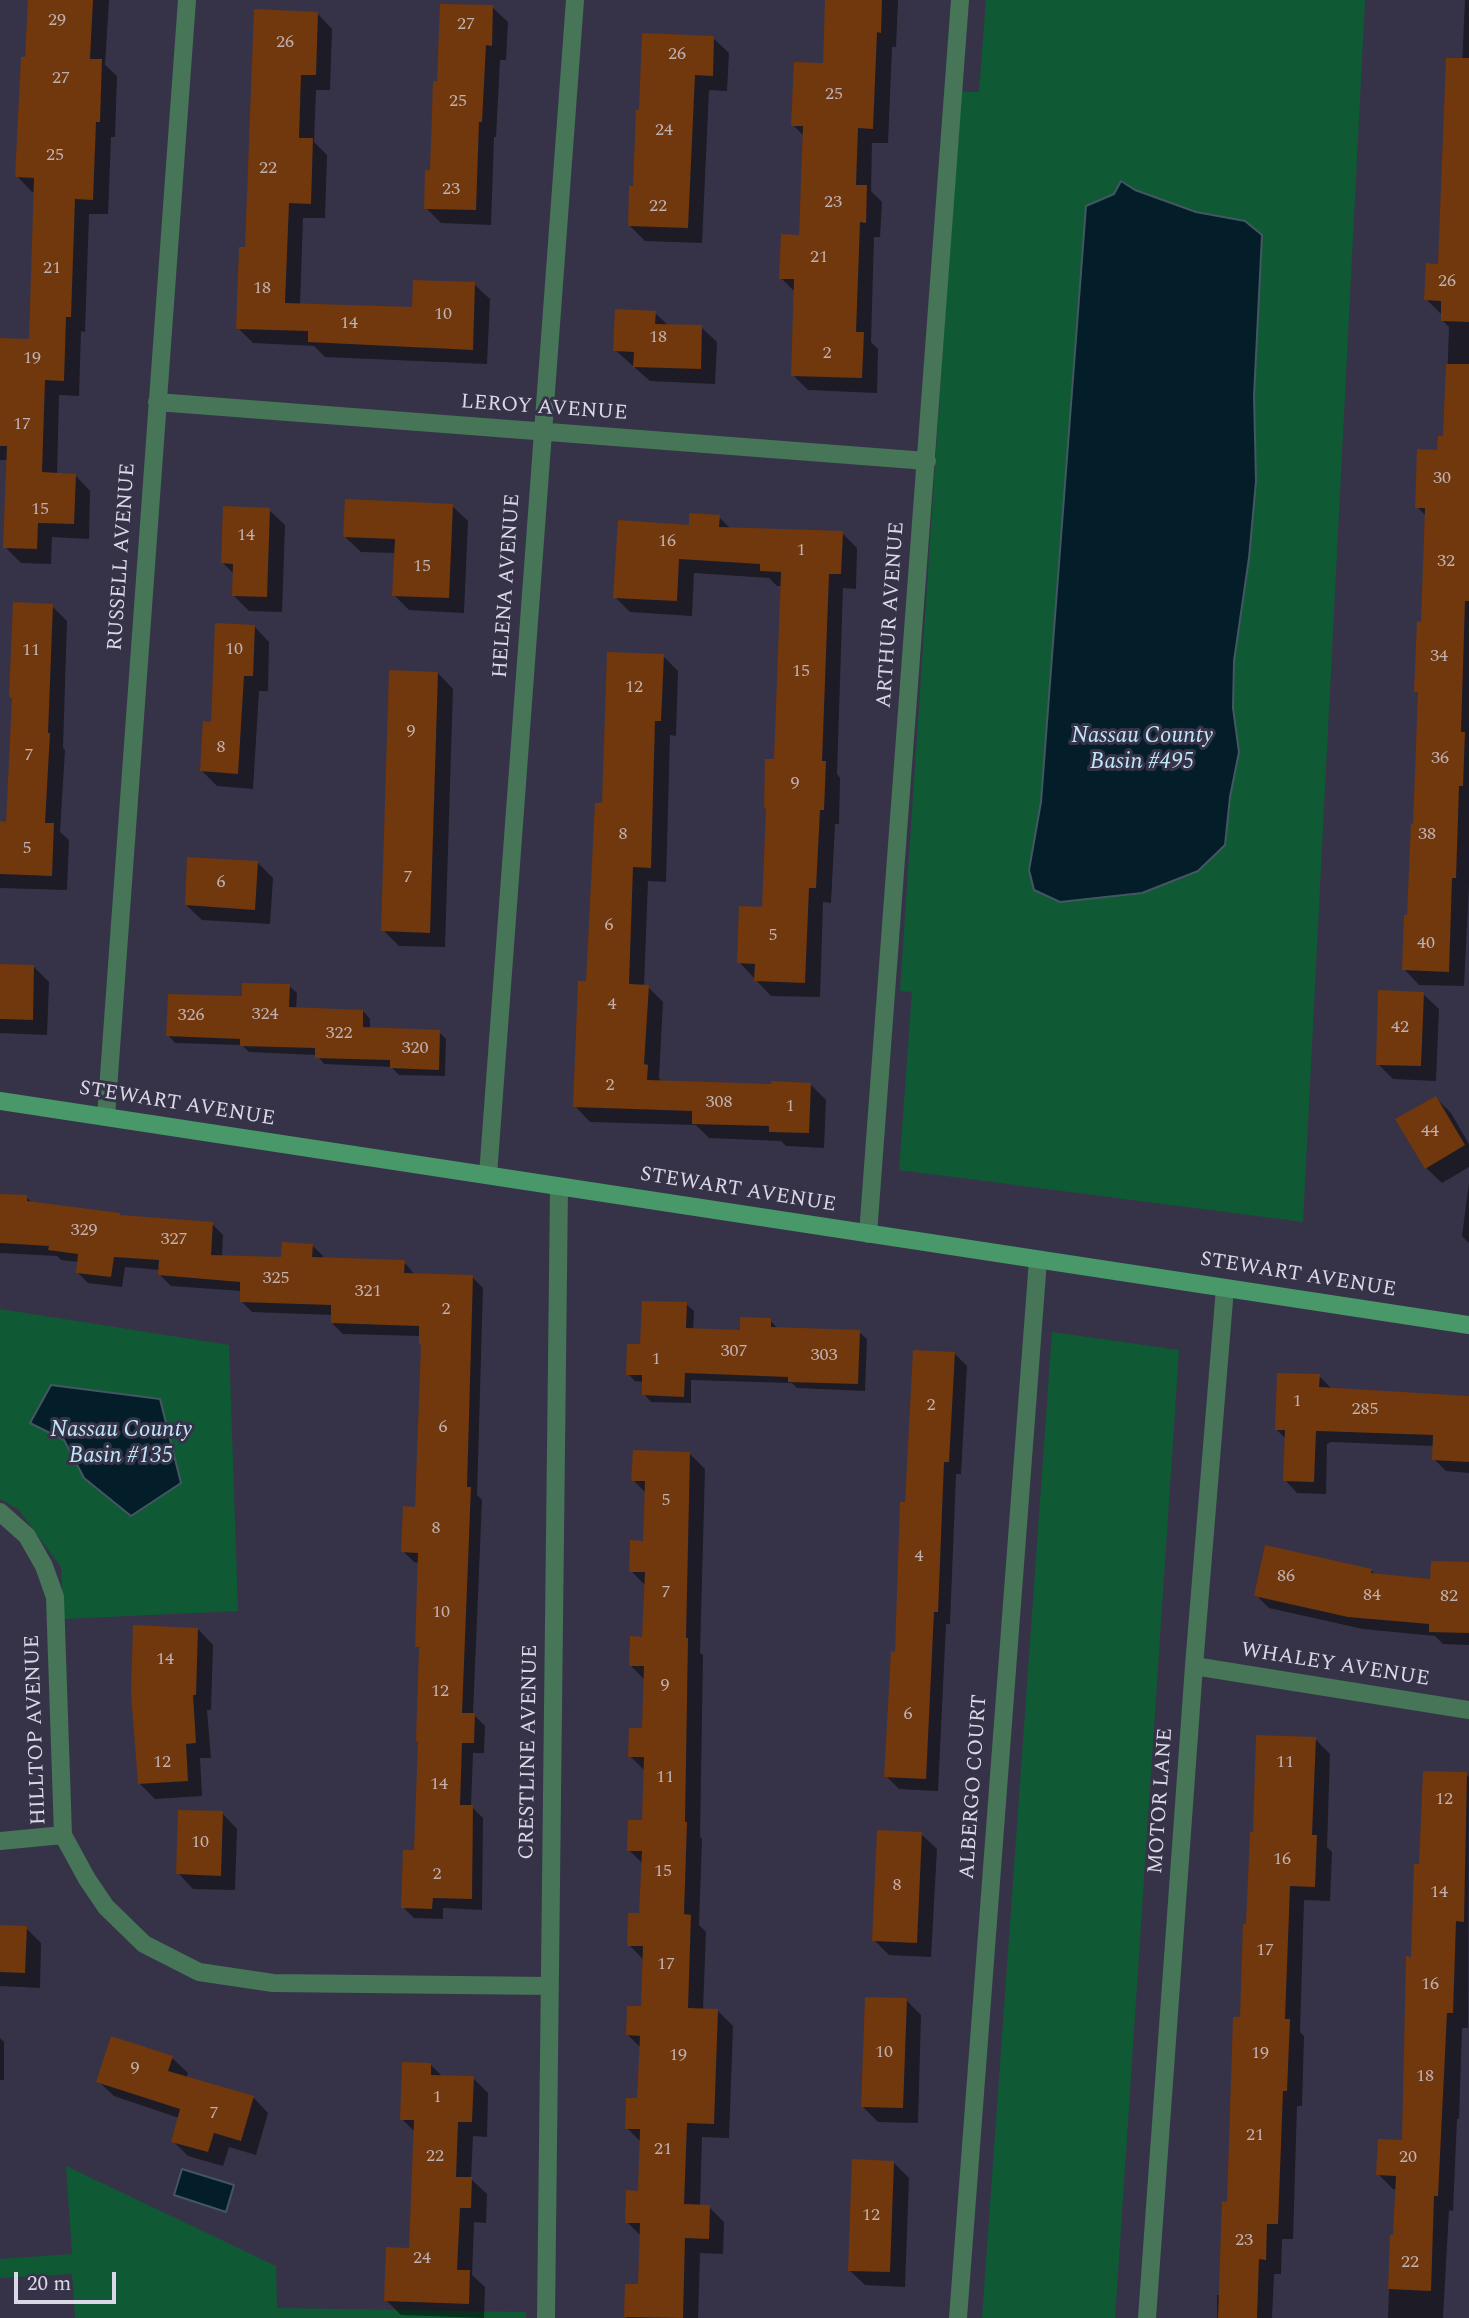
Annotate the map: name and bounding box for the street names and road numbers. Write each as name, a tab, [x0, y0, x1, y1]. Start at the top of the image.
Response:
street label: LEROY AVENUE	[460, 391, 628, 427]
street label: RUSSELL AVENUE	[104, 462, 142, 652]
street label: HELENA AVENUE	[489, 493, 527, 679]
street label: ARTHUR AVENUE	[873, 521, 911, 709]
street label: STEWART AVENUE	[77, 1077, 277, 1133]
street label: STEWART AVENUE	[638, 1163, 838, 1219]
street label: STEWART AVENUE	[1198, 1248, 1398, 1304]
street label: HILLTOP AVENUE	[21, 1634, 53, 1826]
street label: WHALEY AVENUE	[1239, 1639, 1431, 1693]
street label: CRESTLINE AVENUE	[516, 1644, 544, 1860]
street label: ALBERGO COURT	[956, 1694, 994, 1880]
street label: MOTOR LANE	[1144, 1727, 1180, 1875]

